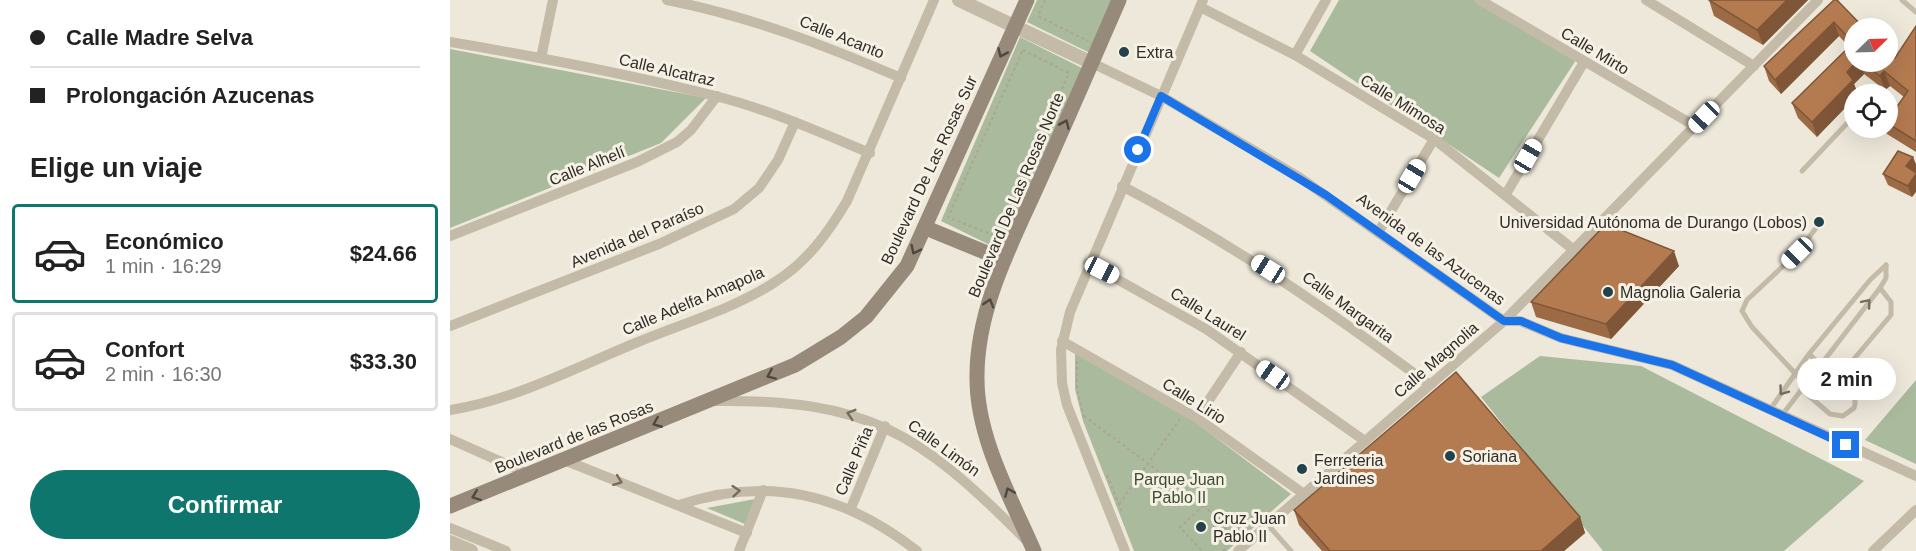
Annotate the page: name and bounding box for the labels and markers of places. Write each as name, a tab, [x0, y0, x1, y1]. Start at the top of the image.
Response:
place label: Extra	[1136, 44, 1173, 61]
marker: Extra	[1117, 45, 1131, 59]
place label: Universidad Autónoma de Durango (Lobos)	[1499, 214, 1807, 231]
marker: Universidad Autónoma de Durango (Lobos)	[1812, 215, 1826, 229]
place label: Magnolia Galeria	[1620, 284, 1741, 301]
marker: Magnolia Galeria	[1601, 285, 1615, 299]
place label: Soriana	[1462, 448, 1517, 465]
marker: Soriana	[1443, 449, 1457, 463]
place label: Ferreteria Jardines	[1314, 452, 1383, 487]
marker: Ferreteria Jardines	[1295, 462, 1309, 476]
place label: Cruz Juan Pablo II	[1213, 510, 1286, 545]
marker: Cruz Juan Pablo II	[1194, 520, 1208, 534]

